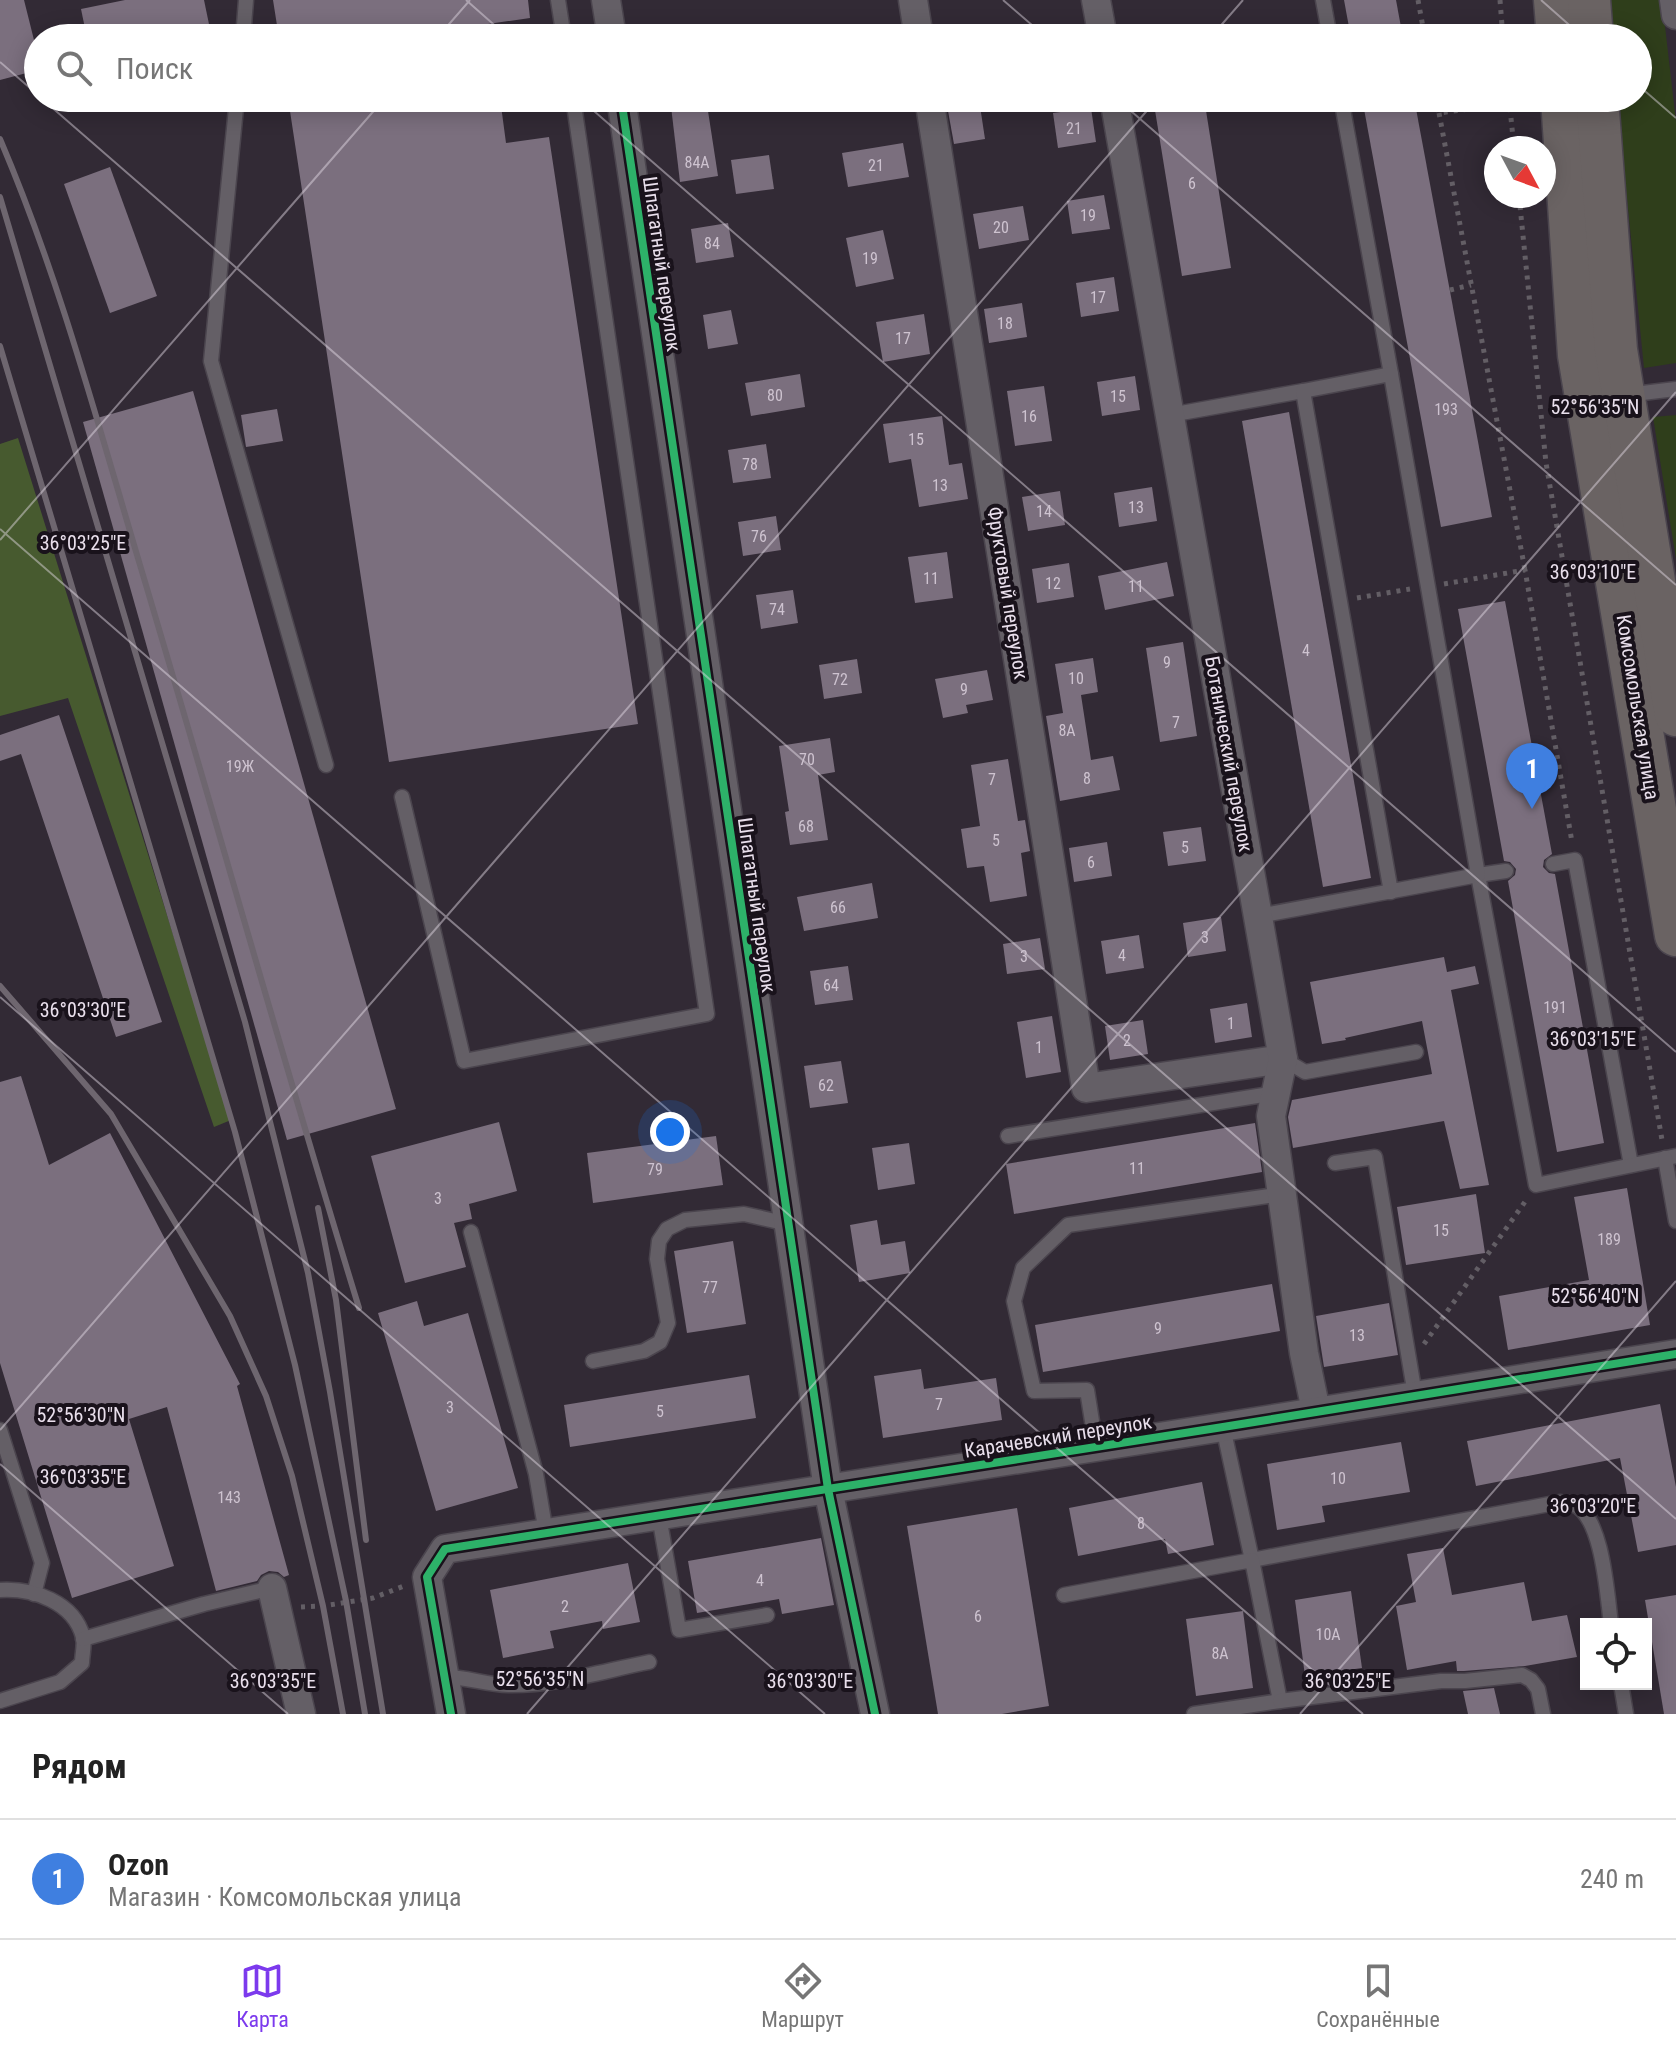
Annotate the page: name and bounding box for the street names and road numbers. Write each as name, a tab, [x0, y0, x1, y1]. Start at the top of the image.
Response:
street label: Шпагатный переулок	[638, 175, 686, 353]
street label: Фруктовый переулок	[983, 505, 1034, 681]
street label: Комсомольская улица	[1612, 613, 1664, 801]
street label: Ботанический переулок	[1200, 654, 1258, 854]
street label: Шпагатный переулок	[733, 816, 781, 994]
street label: Карачевский переулок	[963, 1409, 1154, 1463]

